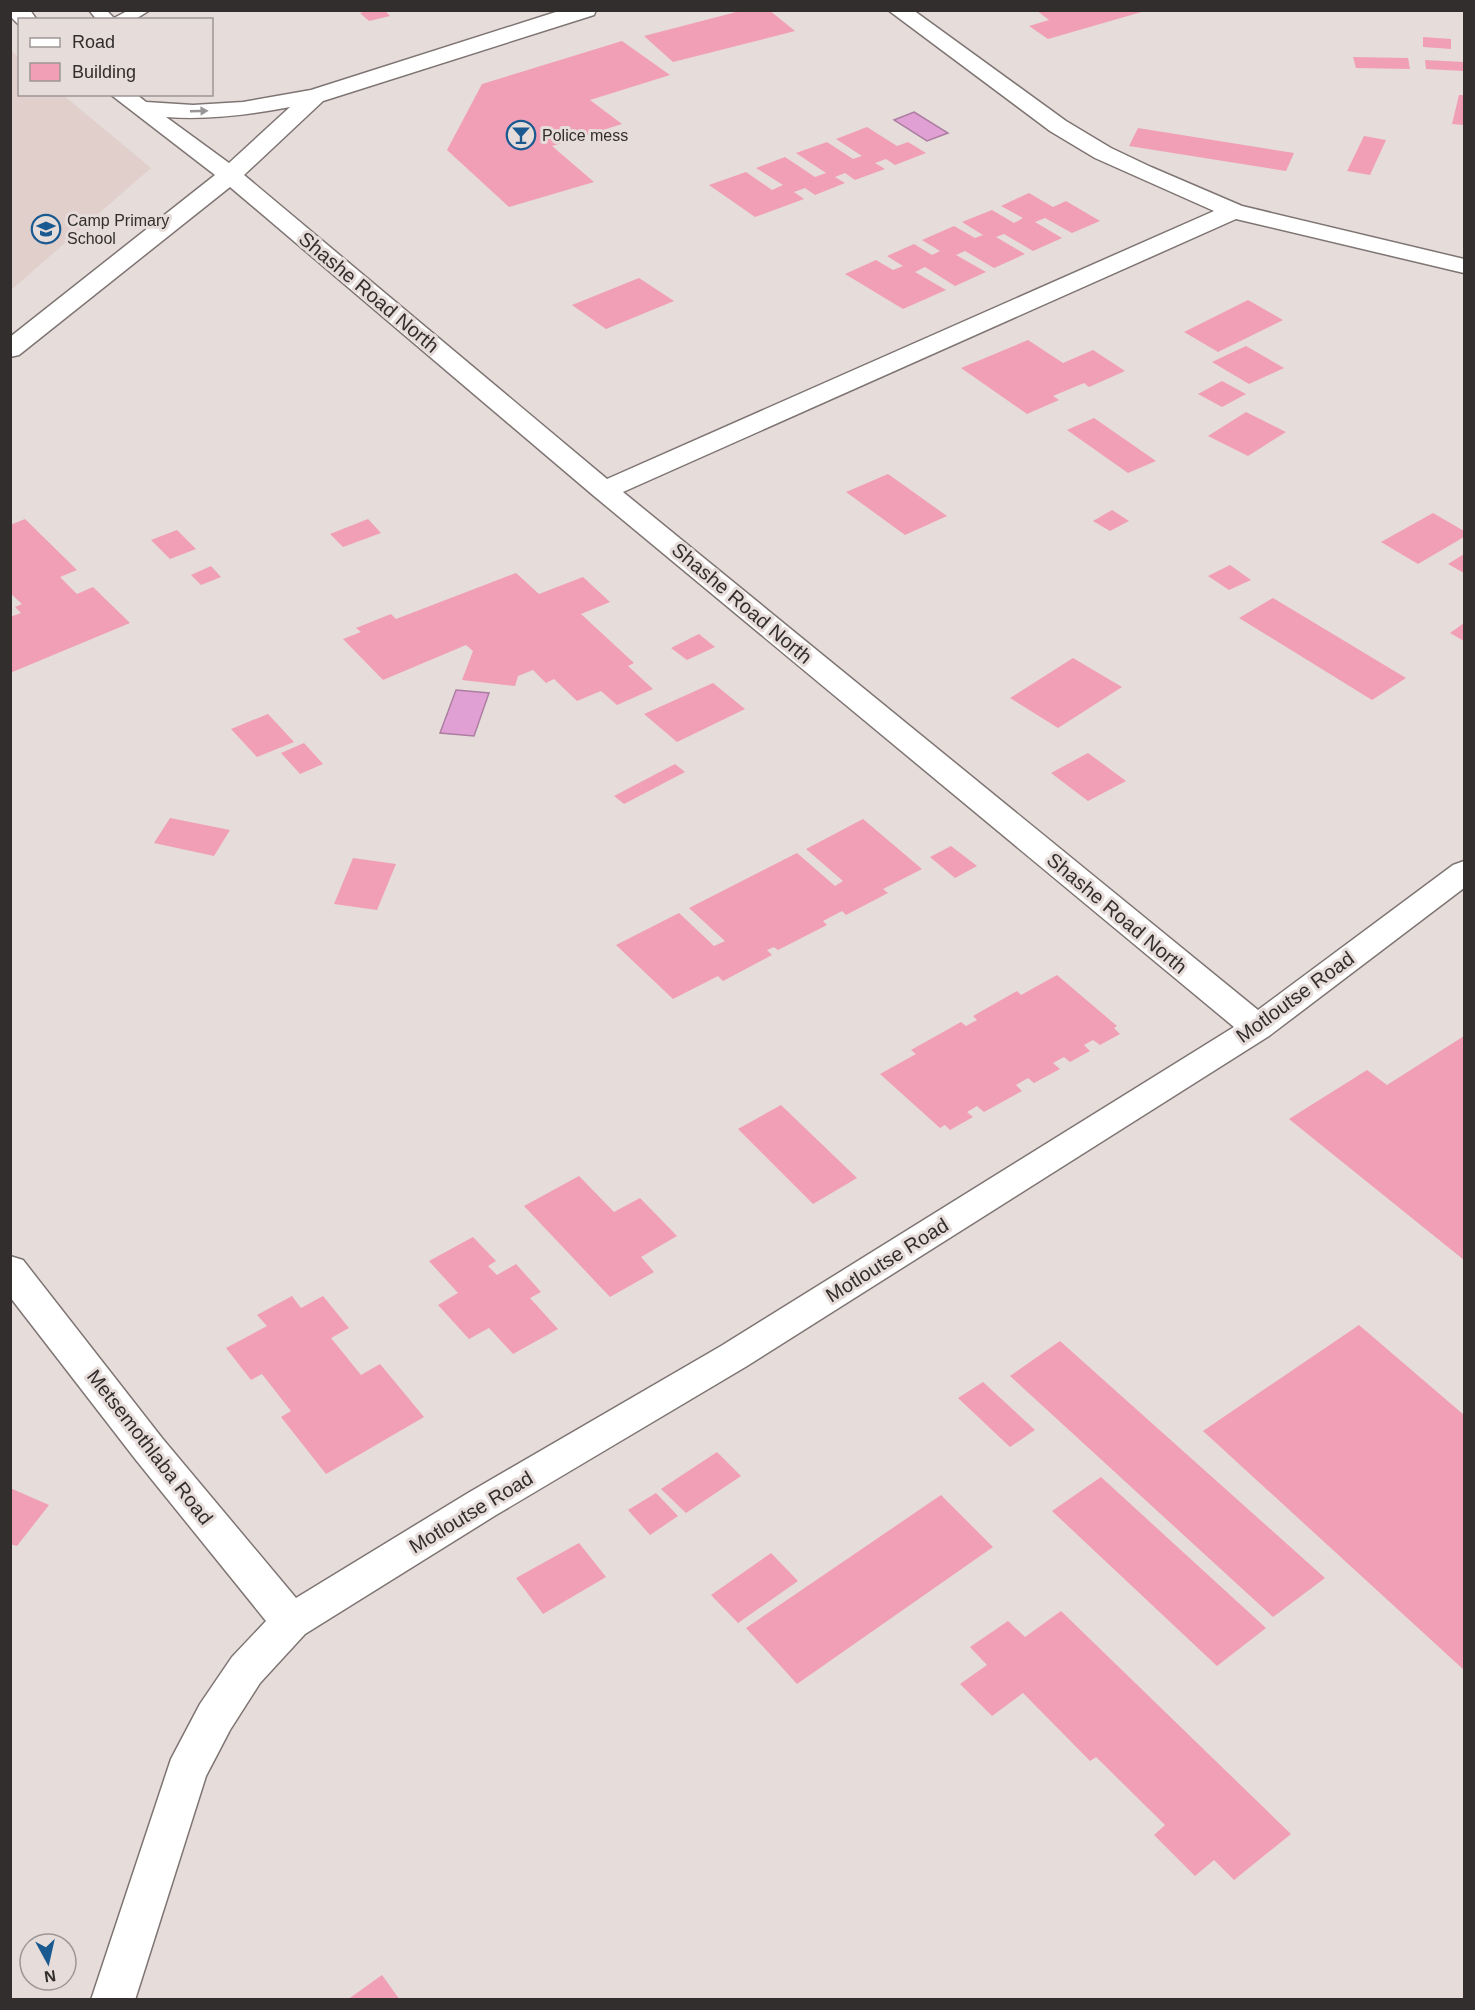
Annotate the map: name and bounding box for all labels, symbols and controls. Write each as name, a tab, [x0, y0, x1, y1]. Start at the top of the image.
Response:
legend	[18, 18, 213, 96]
text: Road	[72, 32, 115, 52]
text: Building	[72, 62, 136, 82]
one-way arrow	[190, 107, 209, 116]
bar icon: Police mess	[505, 119, 537, 151]
place label: Police mess	[542, 127, 628, 144]
place label: Camp Primary School	[67, 212, 169, 247]
school or university icon: Camp Primary School	[30, 213, 62, 245]
street label: Shashe Road North	[295, 227, 443, 357]
street label: Shashe Road North	[668, 538, 816, 668]
street label: Shashe Road North	[1043, 848, 1191, 978]
street label: Motloutse Road	[1232, 947, 1358, 1047]
street label: Motloutse Road	[822, 1214, 952, 1306]
street label: Metsemothlaba Road	[83, 1365, 217, 1529]
street label: Motloutse Road	[405, 1466, 537, 1558]
north arrow	[18, 1932, 78, 1992]
text: N	[43, 1967, 57, 1986]

